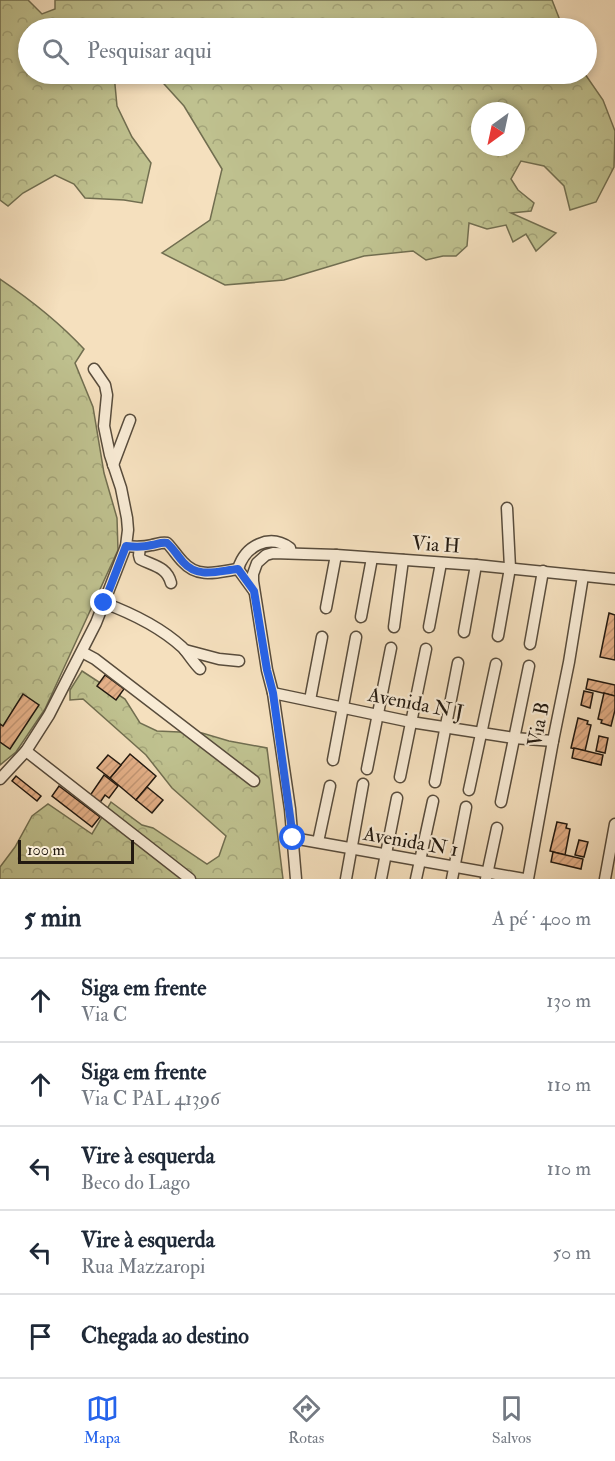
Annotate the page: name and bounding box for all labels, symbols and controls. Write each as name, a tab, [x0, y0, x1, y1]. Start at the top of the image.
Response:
search box	[18, 18, 597, 84]
icon: search	[39, 35, 72, 68]
text: Pesquisar aqui	[87, 37, 212, 65]
north arrow	[471, 102, 525, 156]
street label: Via H	[411, 530, 461, 559]
route end	[90, 589, 116, 615]
street label: Avenida N J	[365, 682, 466, 725]
street label: Via B	[522, 700, 555, 749]
street label: Avenida N 1	[360, 821, 460, 862]
route start	[279, 824, 305, 850]
scale bar	[18, 837, 134, 864]
text: 100 m	[27, 840, 65, 860]
text: 5 min	[24, 902, 81, 934]
text: A pé · 400 m	[492, 906, 591, 931]
text: Siga em frente	[81, 974, 206, 1002]
icon: ahead	[24, 984, 57, 1017]
text: 130 m	[546, 988, 591, 1013]
text: Via C	[81, 1002, 127, 1027]
text: Siga em frente	[81, 1058, 206, 1086]
icon: ahead	[24, 1068, 57, 1101]
text: 110 m	[547, 1072, 591, 1097]
text: Via C PAL 41396	[81, 1086, 220, 1111]
text: Vire à esquerda	[81, 1142, 215, 1170]
icon: left	[24, 1152, 57, 1185]
text: 110 m	[547, 1156, 591, 1181]
text: Beco do Lago	[81, 1170, 190, 1195]
text: Vire à esquerda	[81, 1226, 215, 1254]
icon: left	[24, 1236, 57, 1269]
text: 50 m	[552, 1240, 591, 1265]
text: Rua Mazzaropi	[81, 1254, 205, 1279]
icon: arrive	[24, 1320, 57, 1353]
text: Chegada ao destino	[81, 1322, 249, 1350]
tab: Mapa	[84, 1392, 120, 1448]
tab: Rotas	[288, 1392, 324, 1448]
tab: Salvos	[492, 1392, 531, 1448]

